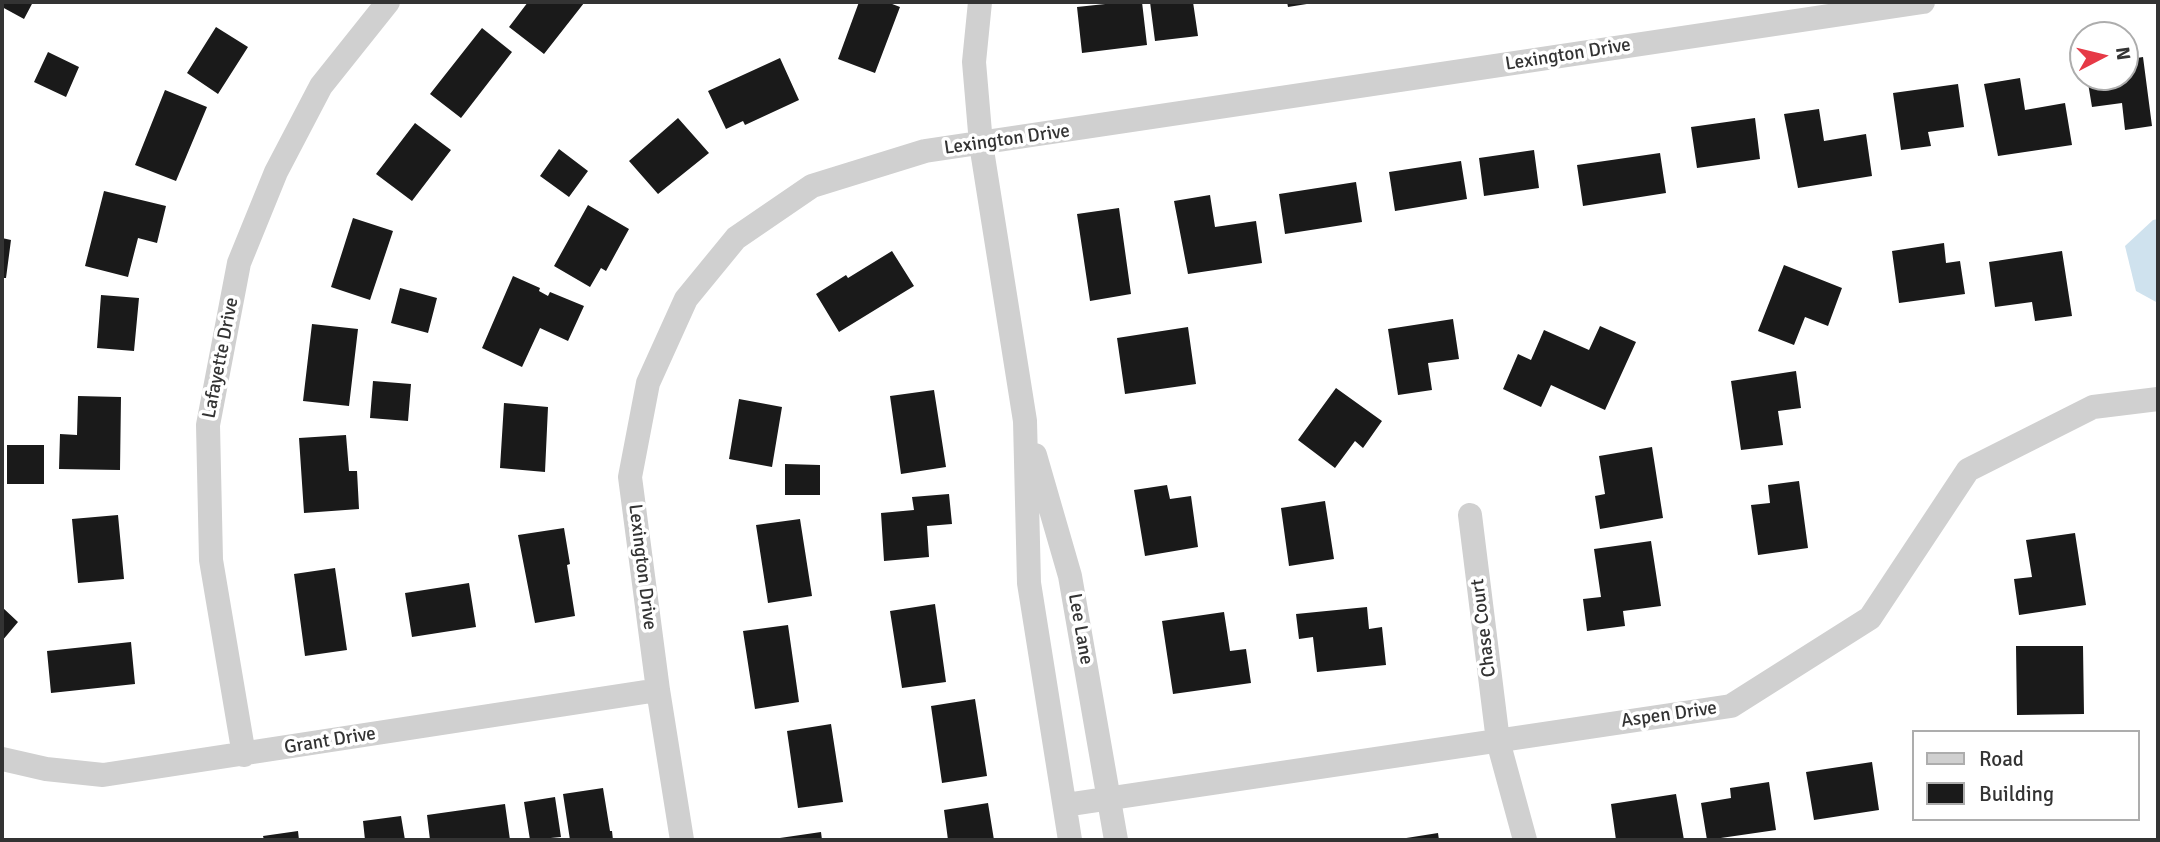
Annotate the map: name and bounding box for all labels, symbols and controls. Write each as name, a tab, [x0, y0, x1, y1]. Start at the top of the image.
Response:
north arrow	[2069, 21, 2139, 91]
street label: Lexington Drive	[1504, 34, 1632, 76]
text: N	[2110, 46, 2136, 62]
street label: Lexington Drive	[943, 120, 1071, 160]
street label: Lafayette Drive	[198, 296, 244, 420]
street label: Lexington Drive	[623, 503, 661, 631]
street label: Chase Court	[1467, 577, 1501, 679]
street label: Lee Lane	[1063, 592, 1097, 666]
street label: Aspen Drive	[1620, 697, 1718, 733]
street label: Grant Drive	[283, 723, 377, 759]
legend	[1912, 730, 2139, 821]
text: Road	[1979, 746, 2024, 772]
text: Building	[1979, 781, 2054, 807]

